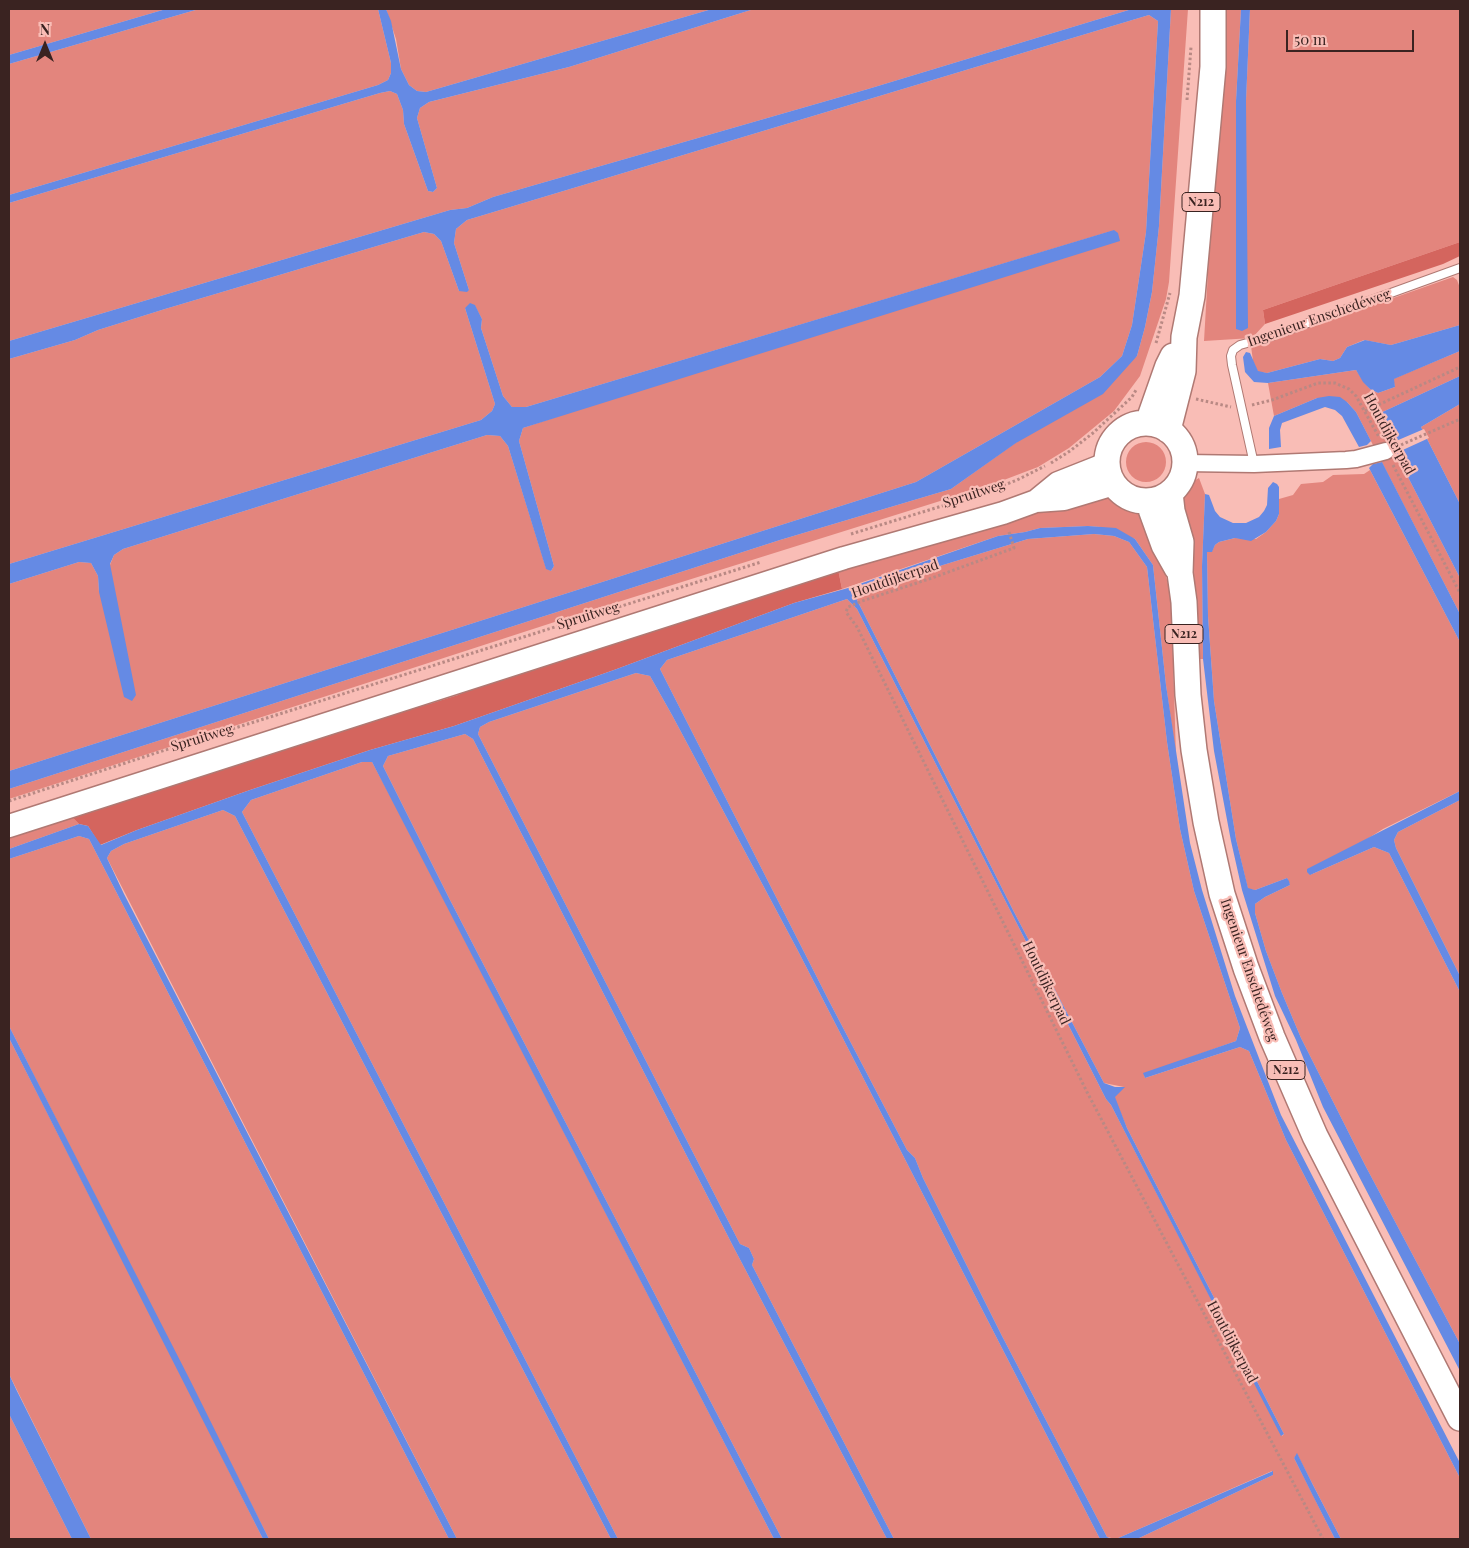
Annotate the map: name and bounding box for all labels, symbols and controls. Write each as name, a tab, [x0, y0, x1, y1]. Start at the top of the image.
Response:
north arrow	[20, 20, 70, 70]
text: N	[40, 20, 50, 39]
scale bar	[1289, 20, 1416, 52]
text: 50 m	[1294, 29, 1326, 49]
road number: N212	[1182, 192, 1220, 212]
street label: Ingenieur Enschedéweg	[1245, 286, 1393, 350]
street label: Houtdijkerpad	[1360, 390, 1418, 478]
street label: Spruitweg	[941, 476, 1007, 512]
street label: Houtdijkerpad	[849, 556, 941, 602]
street label: Spruitweg	[555, 599, 621, 633]
road number: N212	[1165, 624, 1203, 644]
street label: Spruitweg	[169, 721, 235, 755]
street label: Ingenieur Enschedéweg	[1217, 896, 1281, 1044]
street label: Houtdijkerpad	[1019, 938, 1073, 1028]
road number: N212	[1267, 1060, 1305, 1080]
street label: Houtdijkerpad	[1203, 1298, 1261, 1386]

